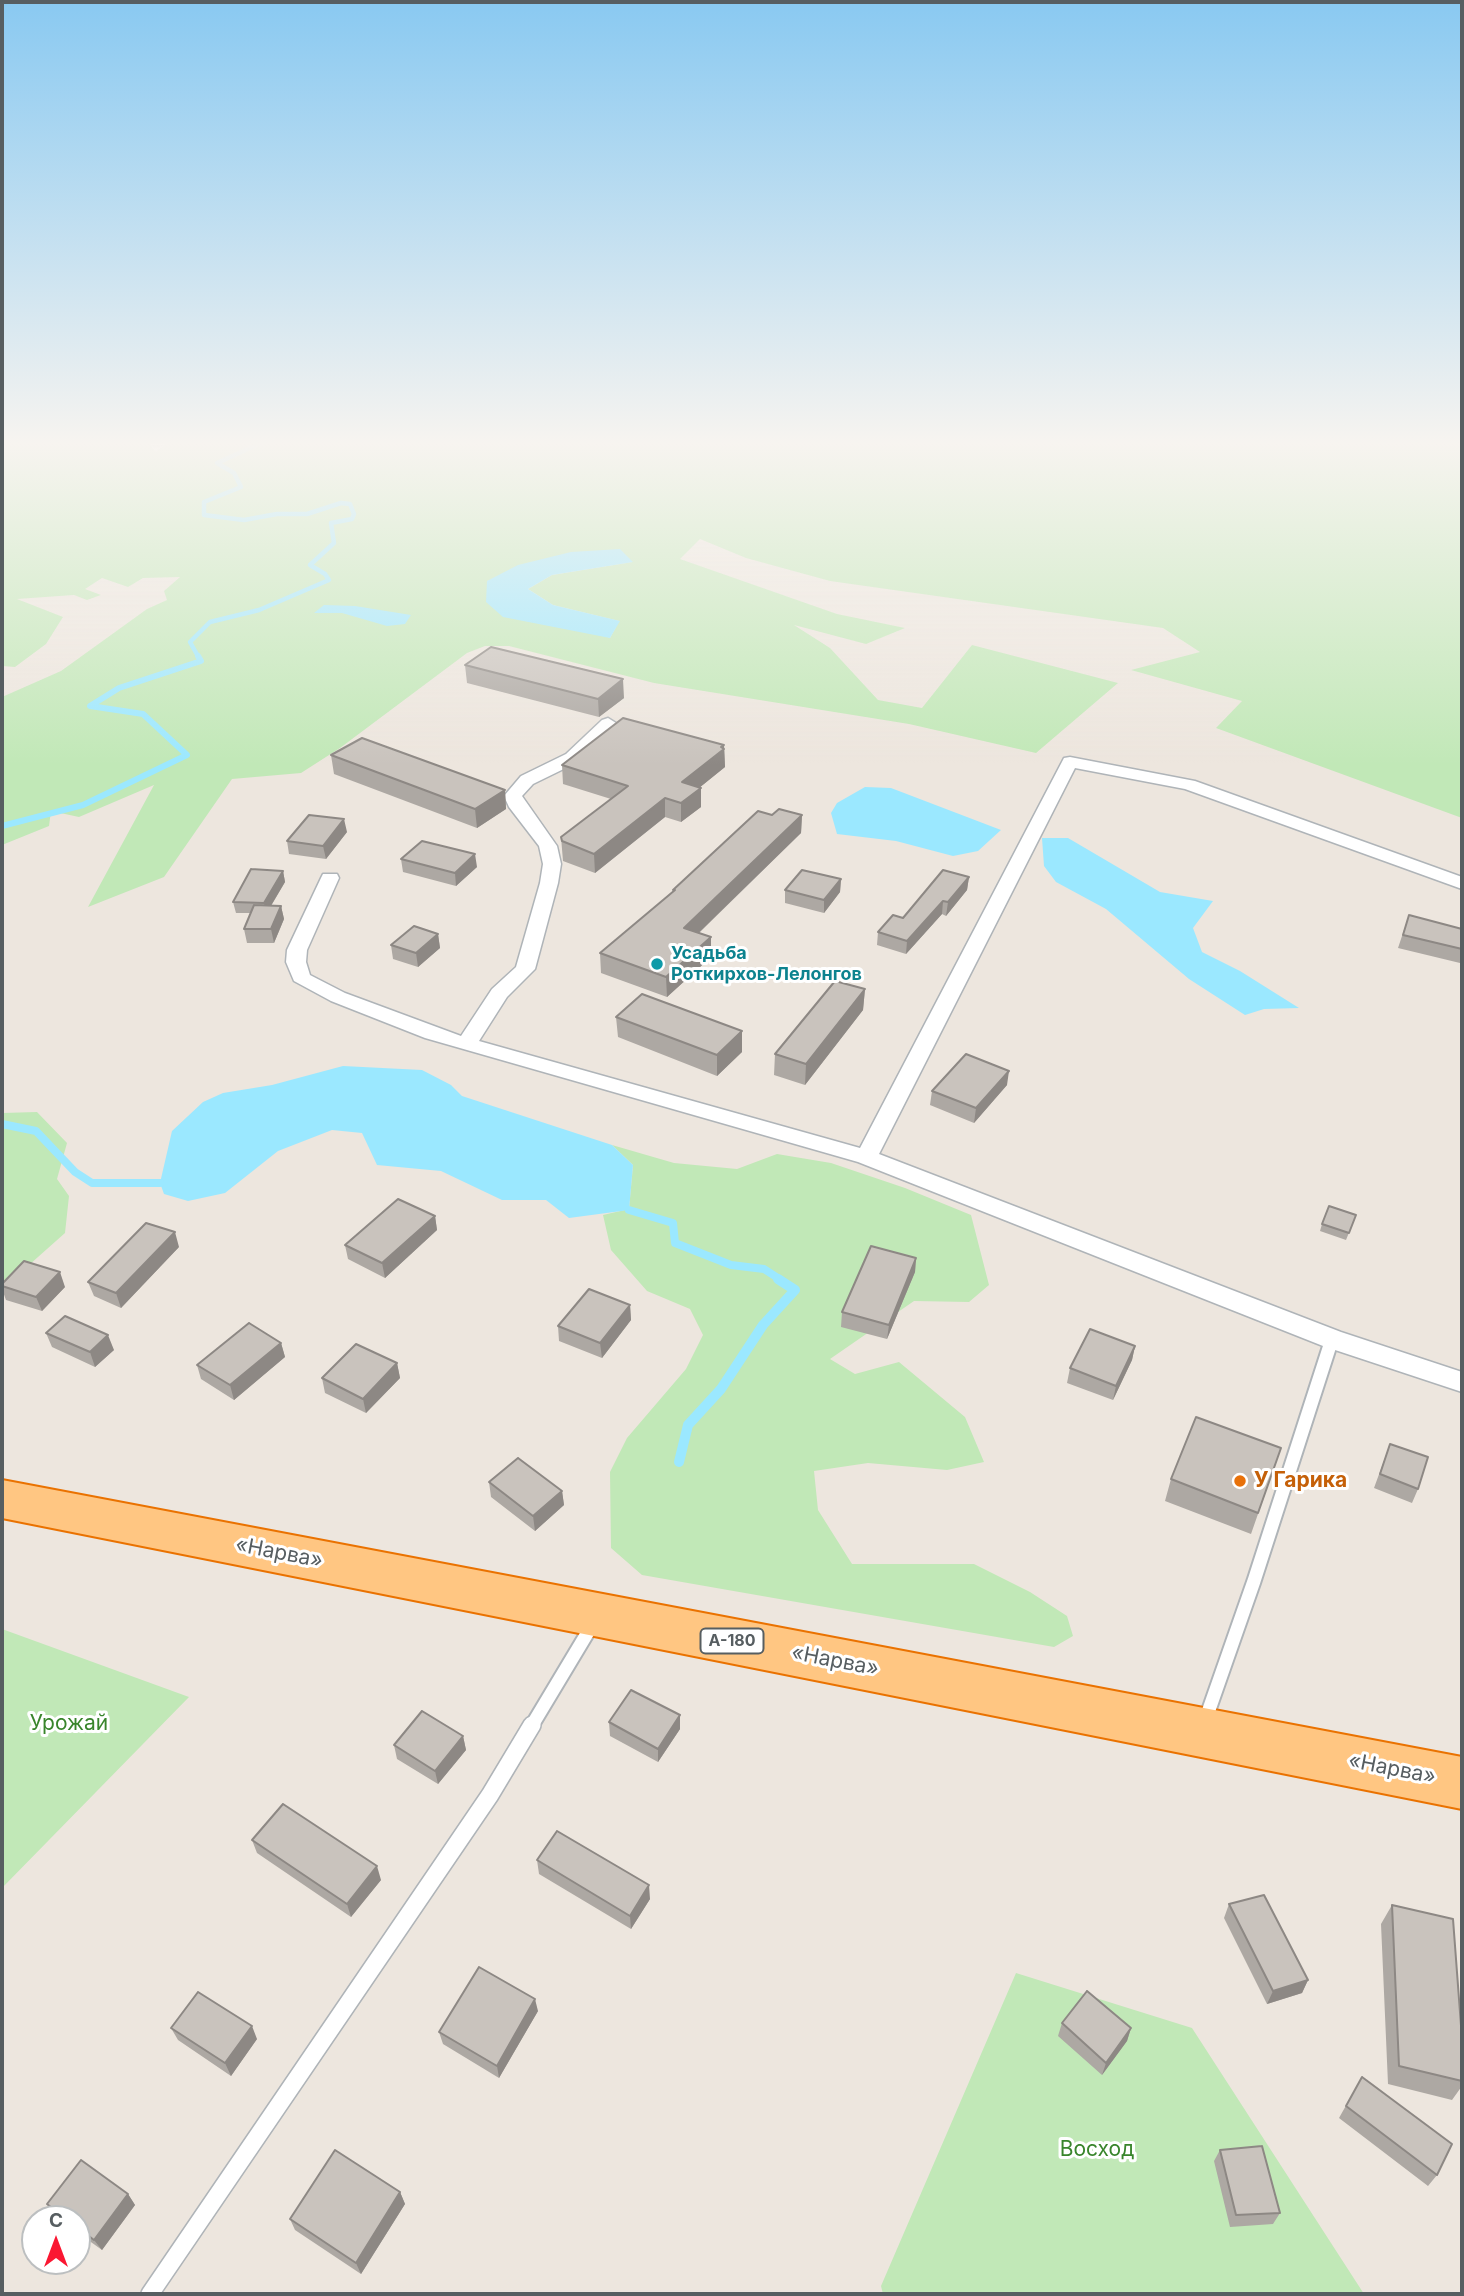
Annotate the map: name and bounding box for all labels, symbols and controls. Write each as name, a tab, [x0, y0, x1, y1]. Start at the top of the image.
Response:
place label: Усадьба Роткирхов-Лелонгов	[671, 943, 862, 986]
marker: Усадьба Роткирхов-Лелонгов	[649, 956, 665, 972]
place label: У Гарика	[1254, 1468, 1347, 1494]
marker: У Гарика	[1232, 1473, 1248, 1489]
street label: «Нарва»	[233, 1532, 325, 1574]
road number: А-180	[700, 1628, 764, 1653]
street label: «Нарва»	[789, 1640, 881, 1682]
park label: Урожай	[30, 1711, 108, 1737]
street label: «Нарва»	[1346, 1748, 1438, 1790]
park label: Восход	[1060, 2137, 1134, 2163]
north arrow	[21, 2205, 91, 2275]
text: С	[49, 2209, 63, 2232]

